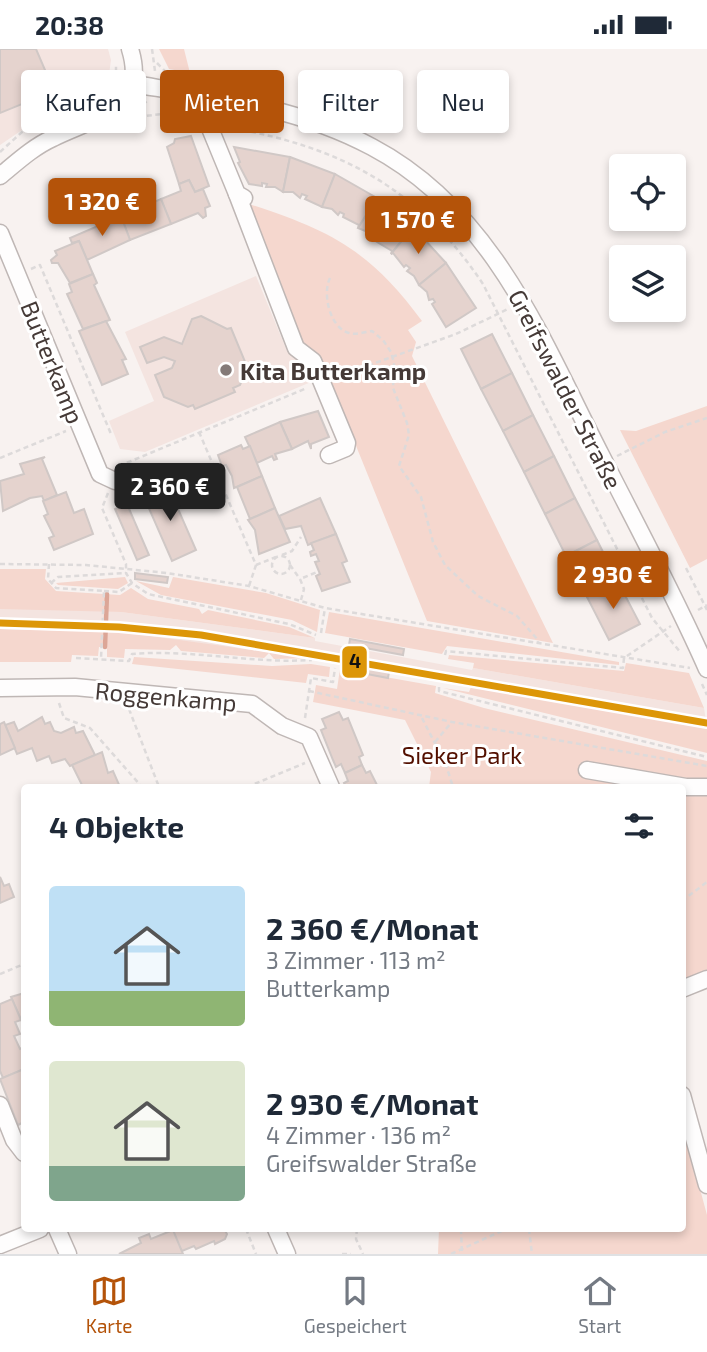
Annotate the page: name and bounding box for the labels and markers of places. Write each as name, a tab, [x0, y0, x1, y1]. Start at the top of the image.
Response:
pin: 1 320 €	[37, 179, 167, 238]
pin: 1 570 €	[353, 197, 483, 256]
place label: Kita Butterkamp	[240, 356, 426, 385]
marker: Kita Butterkamp	[218, 362, 234, 378]
pin: 2 360 €	[105, 463, 235, 523]
pin: 2 930 €	[548, 552, 678, 611]

